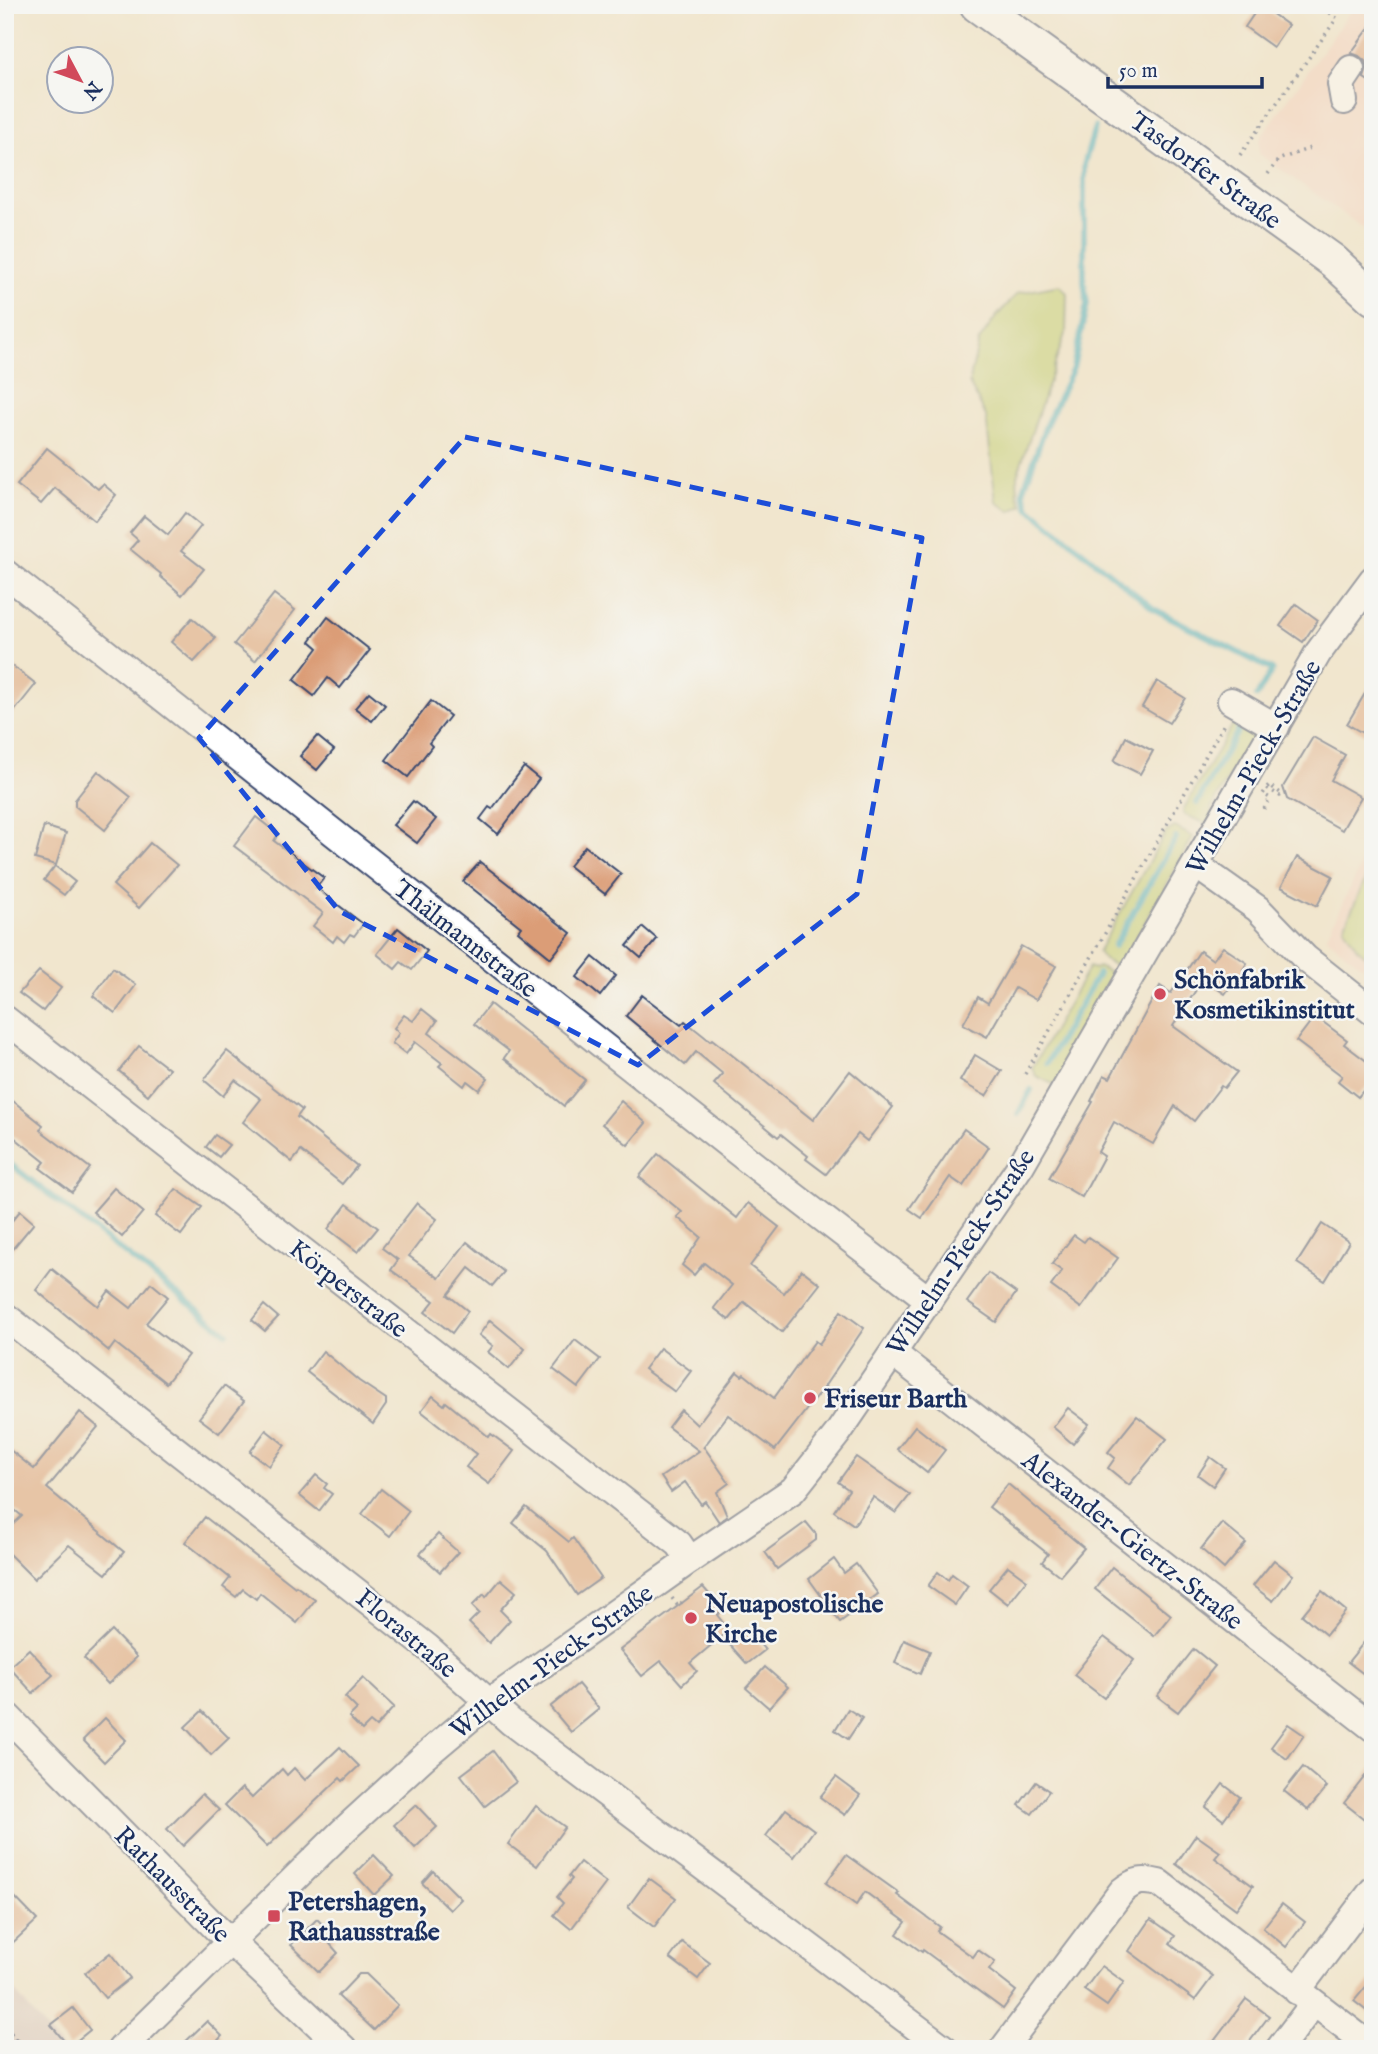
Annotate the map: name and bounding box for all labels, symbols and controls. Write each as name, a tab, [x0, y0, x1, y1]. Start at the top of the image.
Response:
north arrow	[46, 46, 116, 116]
scale bar	[1108, 46, 1262, 90]
text: 50 m	[1119, 58, 1158, 85]
text: N	[77, 75, 106, 104]
street label: Tasdorfer Straße	[1123, 105, 1288, 237]
street label: Wilhelm-Pieck-Straße	[1179, 654, 1329, 881]
street label: Thälmannstraße	[386, 872, 544, 1006]
place label: Schönfabrik Kosmetikinstitut	[1174, 964, 1355, 1027]
marker: Schönfabrik Kosmetikinstitut	[1152, 986, 1168, 1002]
street label: Wilhelm-Pieck-Straße	[880, 1143, 1043, 1363]
street label: Körperstraße	[282, 1232, 414, 1346]
place label: Friseur Barth	[824, 1383, 968, 1416]
marker: Friseur Barth	[802, 1390, 818, 1406]
street label: Alexander-Giertz-Straße	[1014, 1444, 1249, 1638]
street label: Wilhelm-Pieck-Straße	[444, 1577, 660, 1747]
street label: Florastraße	[349, 1582, 464, 1686]
place label: Neuapostolische Kirche	[704, 1588, 884, 1651]
marker: Neuapostolische Kirche	[683, 1610, 699, 1626]
street label: Rathausstraße	[107, 1820, 237, 1950]
place label: Petershagen, Rathausstraße	[288, 1886, 440, 1949]
marker: Petershagen, Rathausstraße	[266, 1908, 282, 1924]

